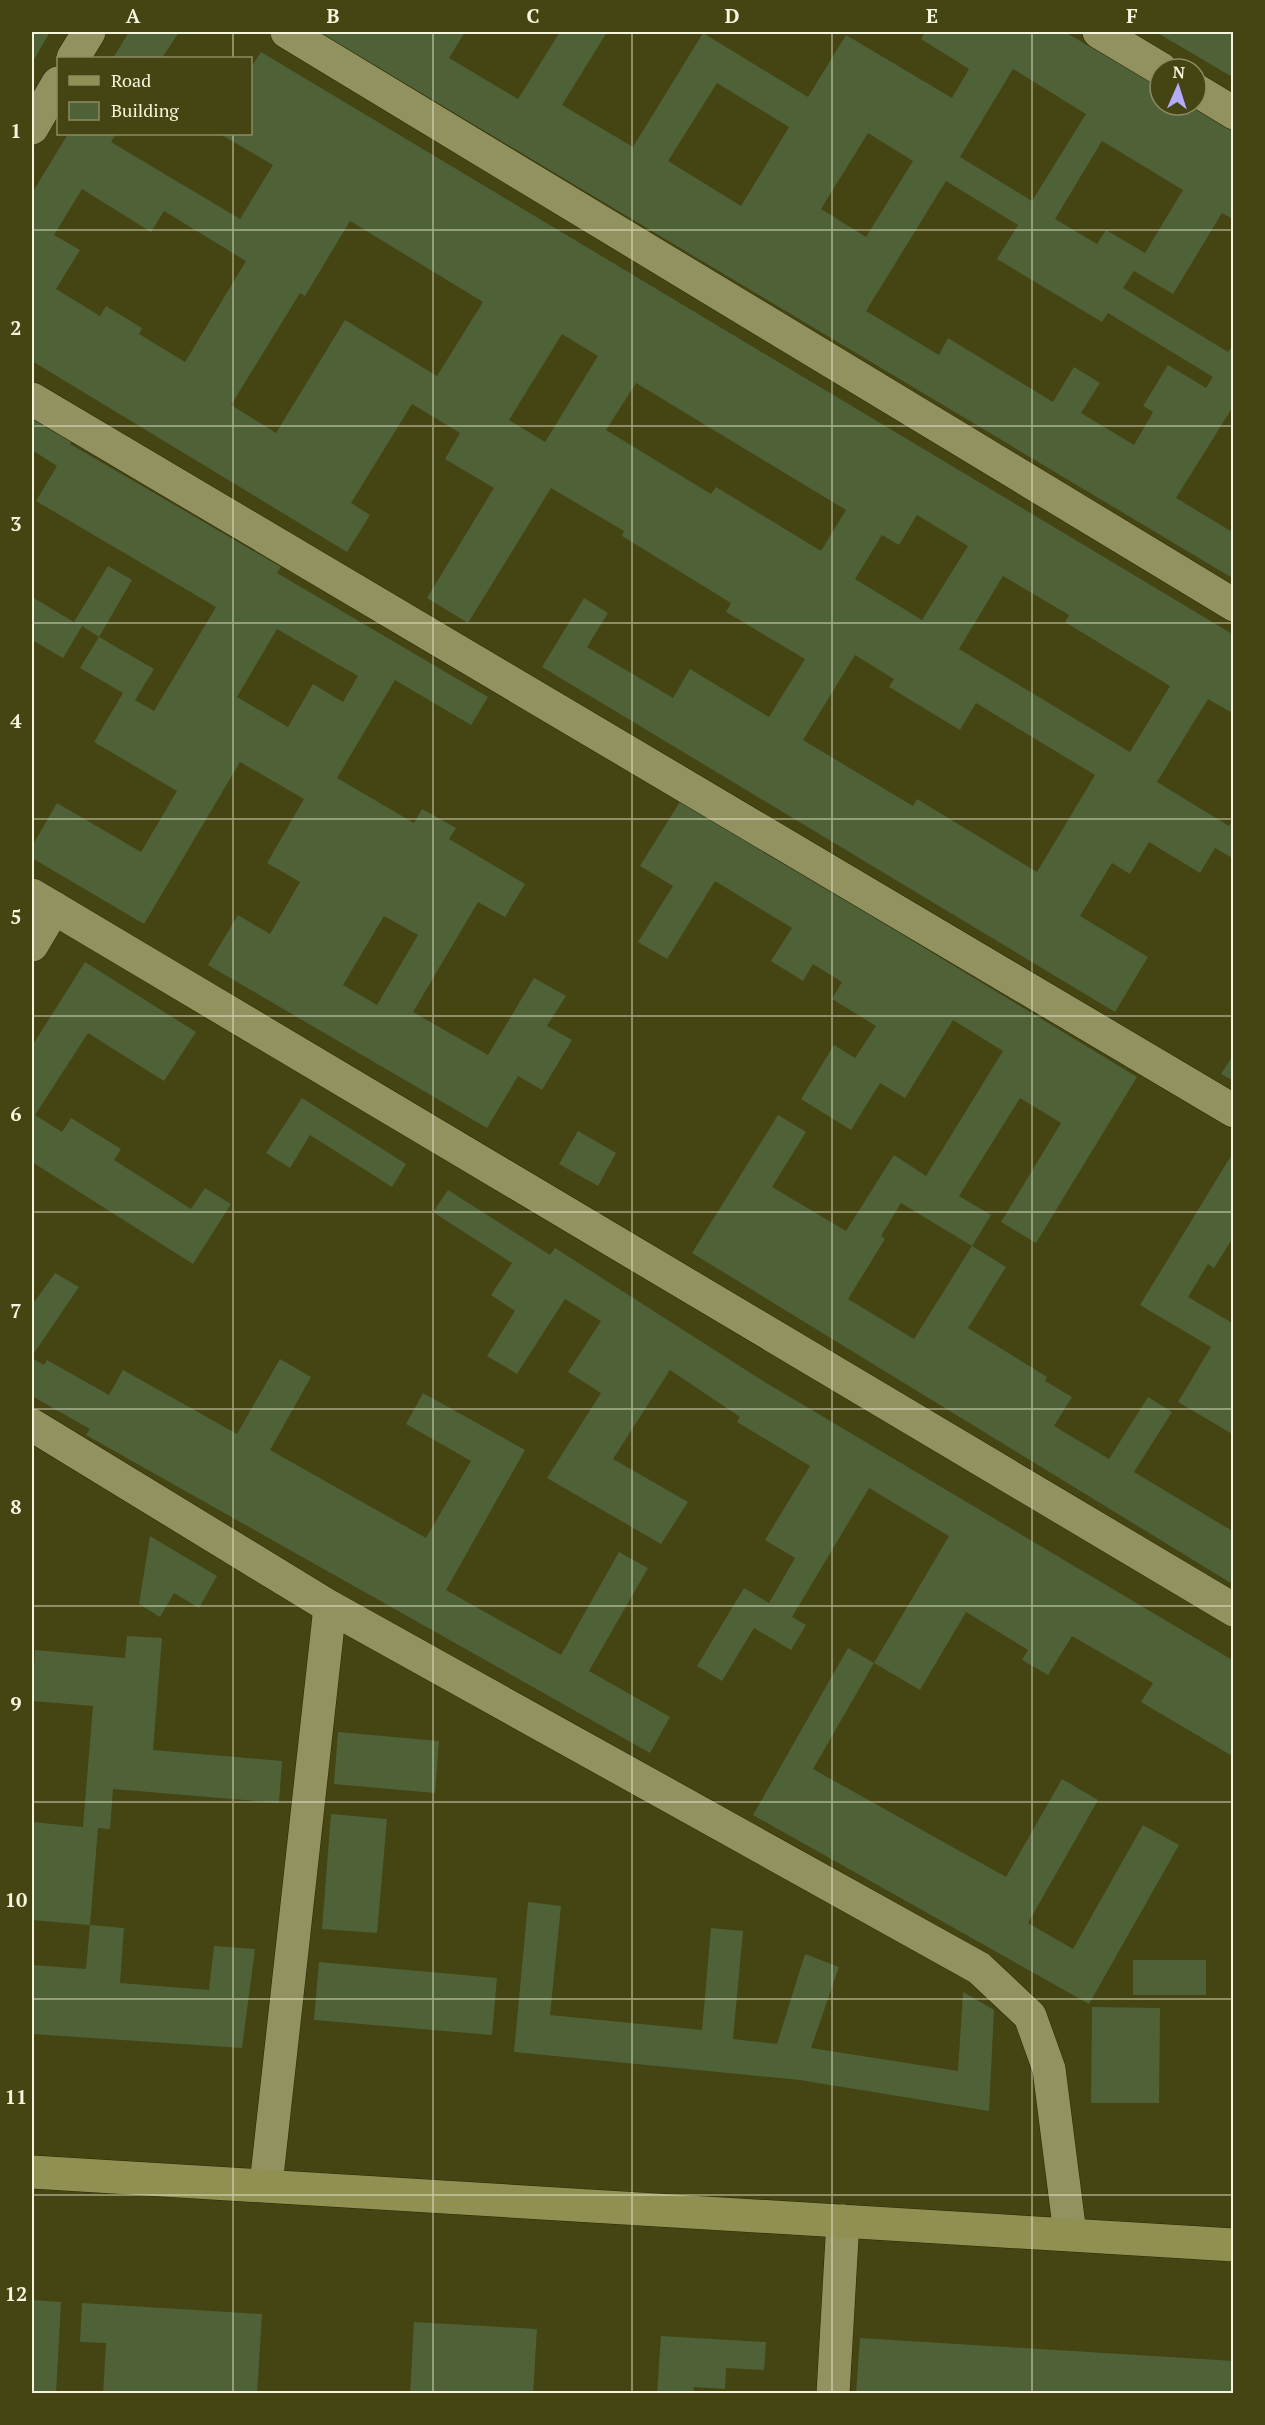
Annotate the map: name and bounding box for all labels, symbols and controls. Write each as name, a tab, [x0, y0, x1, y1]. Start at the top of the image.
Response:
text: A	[126, 2, 141, 29]
text: B	[327, 2, 340, 29]
text: C	[526, 2, 540, 29]
text: D	[725, 2, 739, 29]
text: E	[926, 2, 938, 29]
text: F	[1126, 2, 1138, 29]
legend	[57, 57, 252, 135]
north arrow	[1148, 57, 1208, 117]
text: N	[1172, 61, 1185, 83]
text: Road	[111, 68, 151, 92]
text: Building	[111, 98, 179, 122]
text: 1	[10, 117, 22, 144]
text: 2	[10, 314, 22, 341]
text: 3	[10, 510, 22, 537]
text: 4	[10, 707, 22, 734]
text: 5	[10, 903, 22, 930]
text: 6	[10, 1100, 22, 1127]
text: 7	[10, 1297, 22, 1324]
text: 8	[10, 1493, 22, 1520]
text: 9	[10, 1690, 22, 1717]
text: 10	[5, 1886, 27, 1913]
text: 11	[5, 2083, 27, 2110]
text: 12	[5, 2280, 27, 2307]

